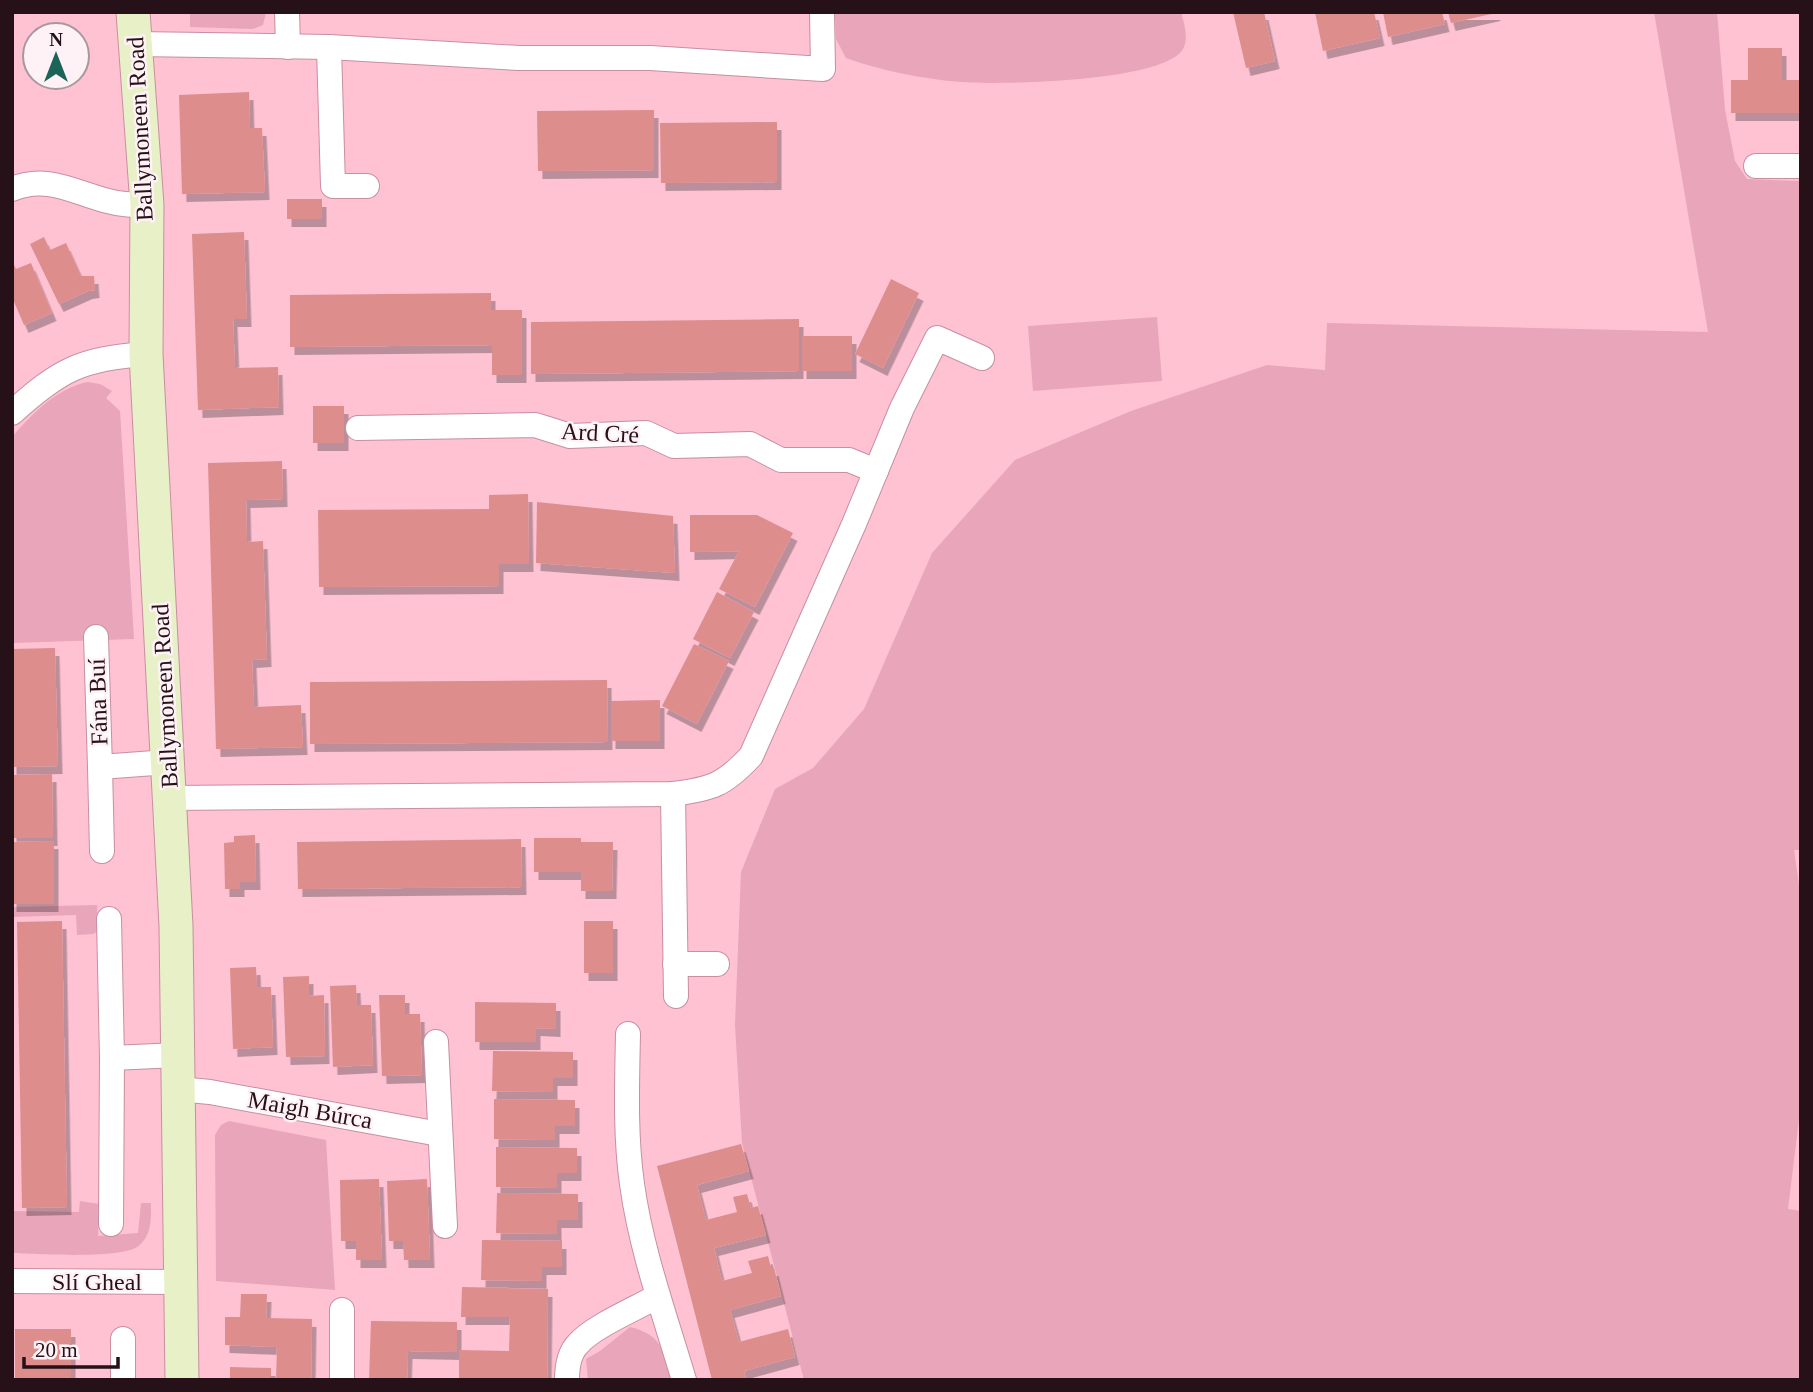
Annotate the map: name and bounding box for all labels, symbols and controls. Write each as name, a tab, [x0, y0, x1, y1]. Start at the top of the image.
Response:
north arrow	[21, 21, 91, 91]
text: N	[49, 29, 63, 50]
street label: Ballymoneen Road	[122, 36, 158, 222]
street label: Ard Cré	[560, 418, 640, 448]
street label: Ballymoneen Road	[147, 603, 183, 789]
street label: Fána Buí	[83, 658, 113, 746]
street label: Maigh Búrca	[246, 1086, 375, 1134]
street label: Slí Gheal	[52, 1269, 142, 1295]
scale bar	[24, 1326, 119, 1370]
text: 20 m	[35, 1338, 78, 1362]

